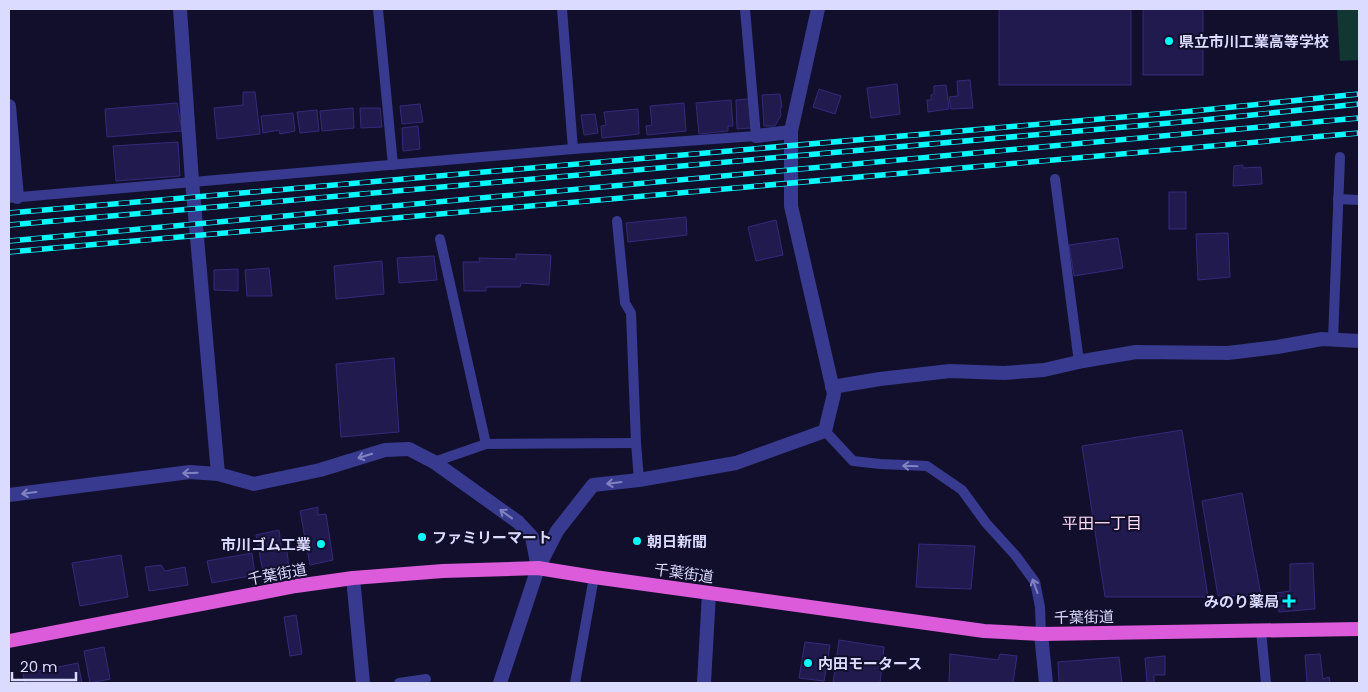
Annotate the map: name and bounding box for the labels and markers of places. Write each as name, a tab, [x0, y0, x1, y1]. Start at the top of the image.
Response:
place label: 県立市川工業高等学校	[1179, 31, 1329, 52]
marker: 県立市川工業高等学校	[1163, 35, 1175, 47]
place label: ファミリーマート	[432, 527, 552, 548]
marker: ファミリーマート	[416, 531, 428, 543]
place label: 朝日新聞	[647, 531, 707, 552]
place label: 市川ゴム工業	[221, 534, 311, 555]
marker: 朝日新聞	[631, 535, 643, 547]
marker: 市川ゴム工業	[315, 538, 327, 550]
place label: みのり薬局	[1204, 591, 1279, 612]
marker: みのり薬局	[1283, 595, 1295, 607]
place label: 内田モータース	[818, 653, 922, 674]
marker: 内田モータース	[802, 657, 814, 669]

